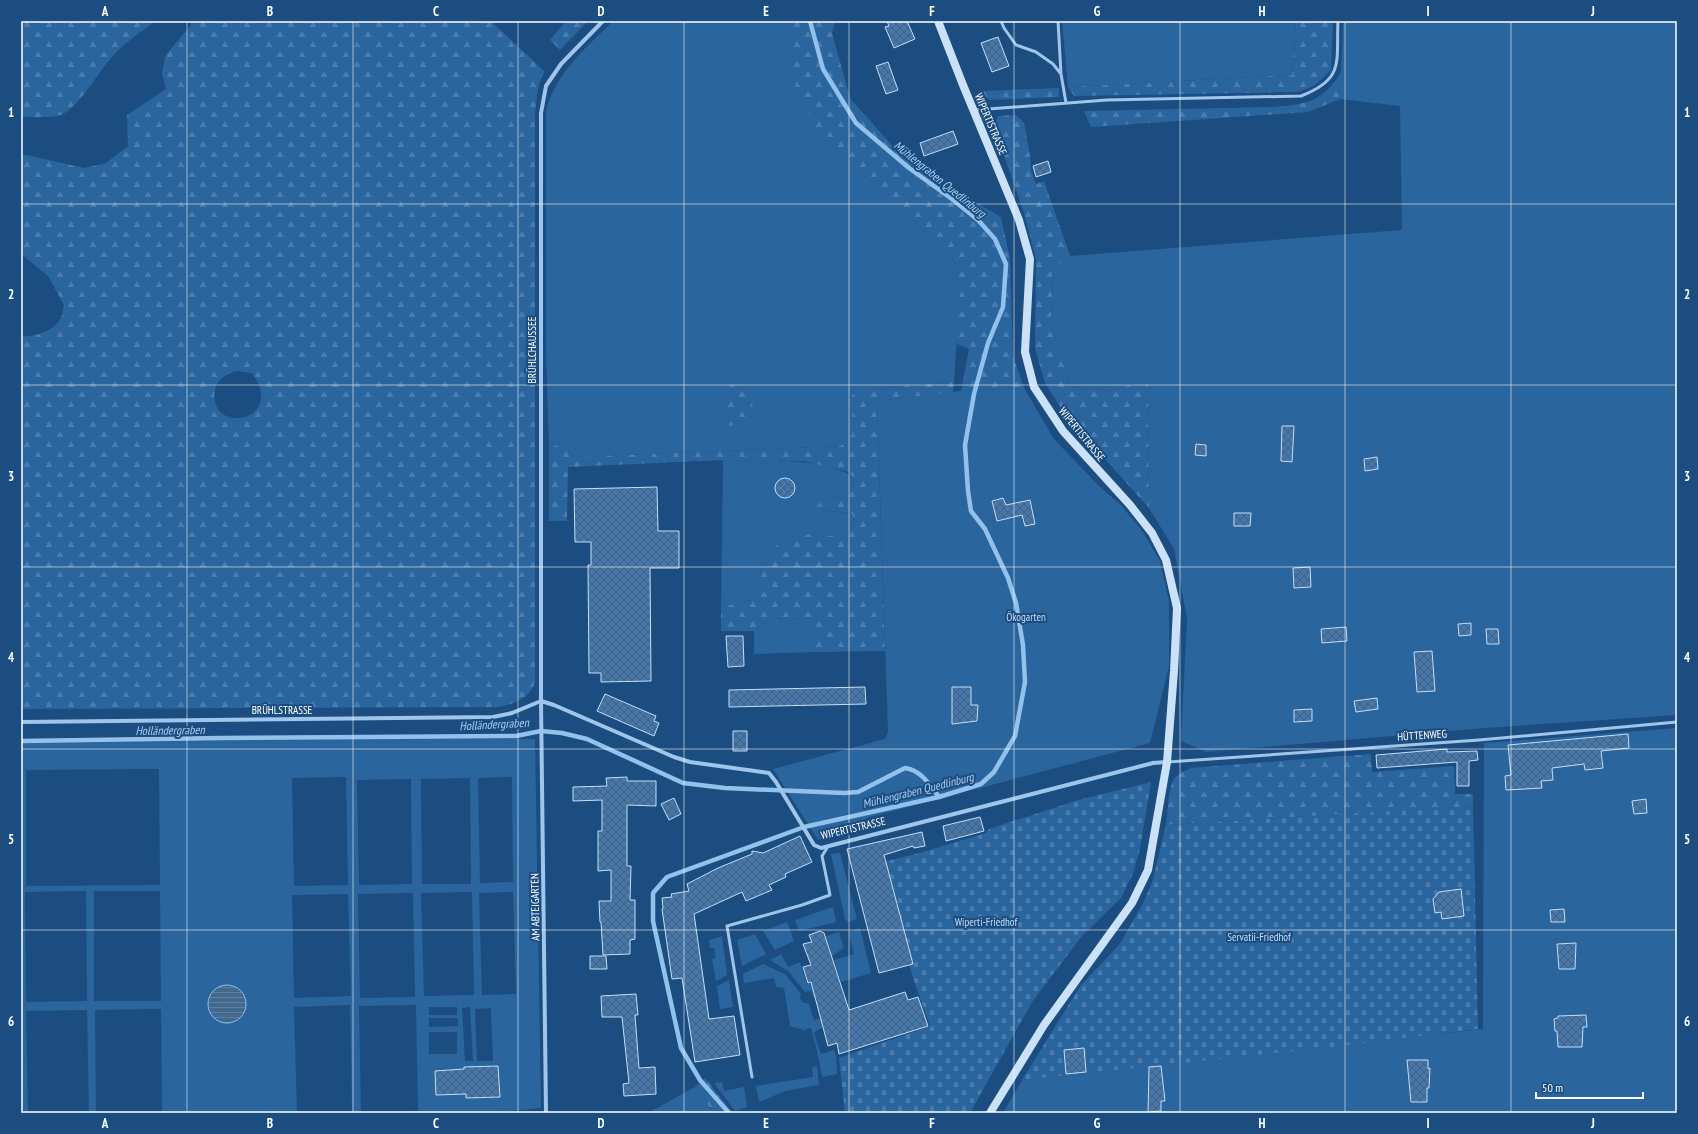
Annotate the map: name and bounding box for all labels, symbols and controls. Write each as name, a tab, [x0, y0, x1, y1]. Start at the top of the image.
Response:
text: A	[101, 3, 109, 20]
text: B	[267, 3, 273, 20]
text: C	[433, 3, 439, 20]
text: D	[598, 3, 605, 20]
text: E	[763, 3, 769, 20]
text: F	[929, 3, 935, 20]
text: G	[1094, 3, 1101, 20]
text: H	[1259, 3, 1266, 20]
text: I	[1426, 3, 1430, 20]
text: J	[1590, 3, 1595, 20]
street label: WIPERTISTRASSE	[972, 91, 1010, 157]
text: 1	[8, 104, 14, 121]
text: 1	[1684, 104, 1690, 121]
water label: Mühlengraben Quedlinburg	[891, 137, 990, 221]
text: 2	[8, 286, 14, 303]
text: 2	[1684, 286, 1690, 303]
street label: BRÜHLCHAUSSEE	[525, 316, 539, 383]
street label: WIPERTISTRASSE	[1056, 404, 1108, 464]
text: 3	[8, 468, 14, 485]
text: 3	[1684, 468, 1690, 485]
park label: Ökogarten	[1006, 610, 1046, 624]
text: 4	[8, 649, 15, 666]
text: 4	[1684, 649, 1691, 666]
street label: BRÜHLSTRASSE	[252, 703, 313, 717]
water label: Holländergraben	[459, 715, 530, 733]
water label: Holländergraben	[135, 722, 206, 738]
street label: HÜTTENWEG	[1397, 726, 1447, 744]
water label: Mühlengraben Quedlinburg	[861, 769, 976, 811]
street label: WIPERTISTRASSE	[819, 814, 887, 842]
text: 5	[8, 831, 14, 848]
text: 5	[1684, 831, 1690, 848]
street label: AM ABTEIGARTEN	[527, 873, 543, 941]
park label: Wiperti-Friedhof	[955, 915, 1018, 929]
park label: Servatii-Friedhof	[1227, 930, 1292, 944]
text: 6	[8, 1013, 14, 1030]
text: 6	[1684, 1013, 1690, 1030]
scale bar	[1536, 1074, 1643, 1100]
text: 50 m	[1542, 1080, 1563, 1095]
text: A	[101, 1115, 109, 1132]
text: B	[267, 1115, 273, 1132]
text: C	[433, 1115, 439, 1132]
text: D	[598, 1115, 605, 1132]
text: E	[763, 1115, 769, 1132]
text: F	[929, 1115, 935, 1132]
text: G	[1094, 1115, 1101, 1132]
text: H	[1259, 1115, 1266, 1132]
text: I	[1426, 1115, 1430, 1132]
text: J	[1590, 1115, 1595, 1132]

